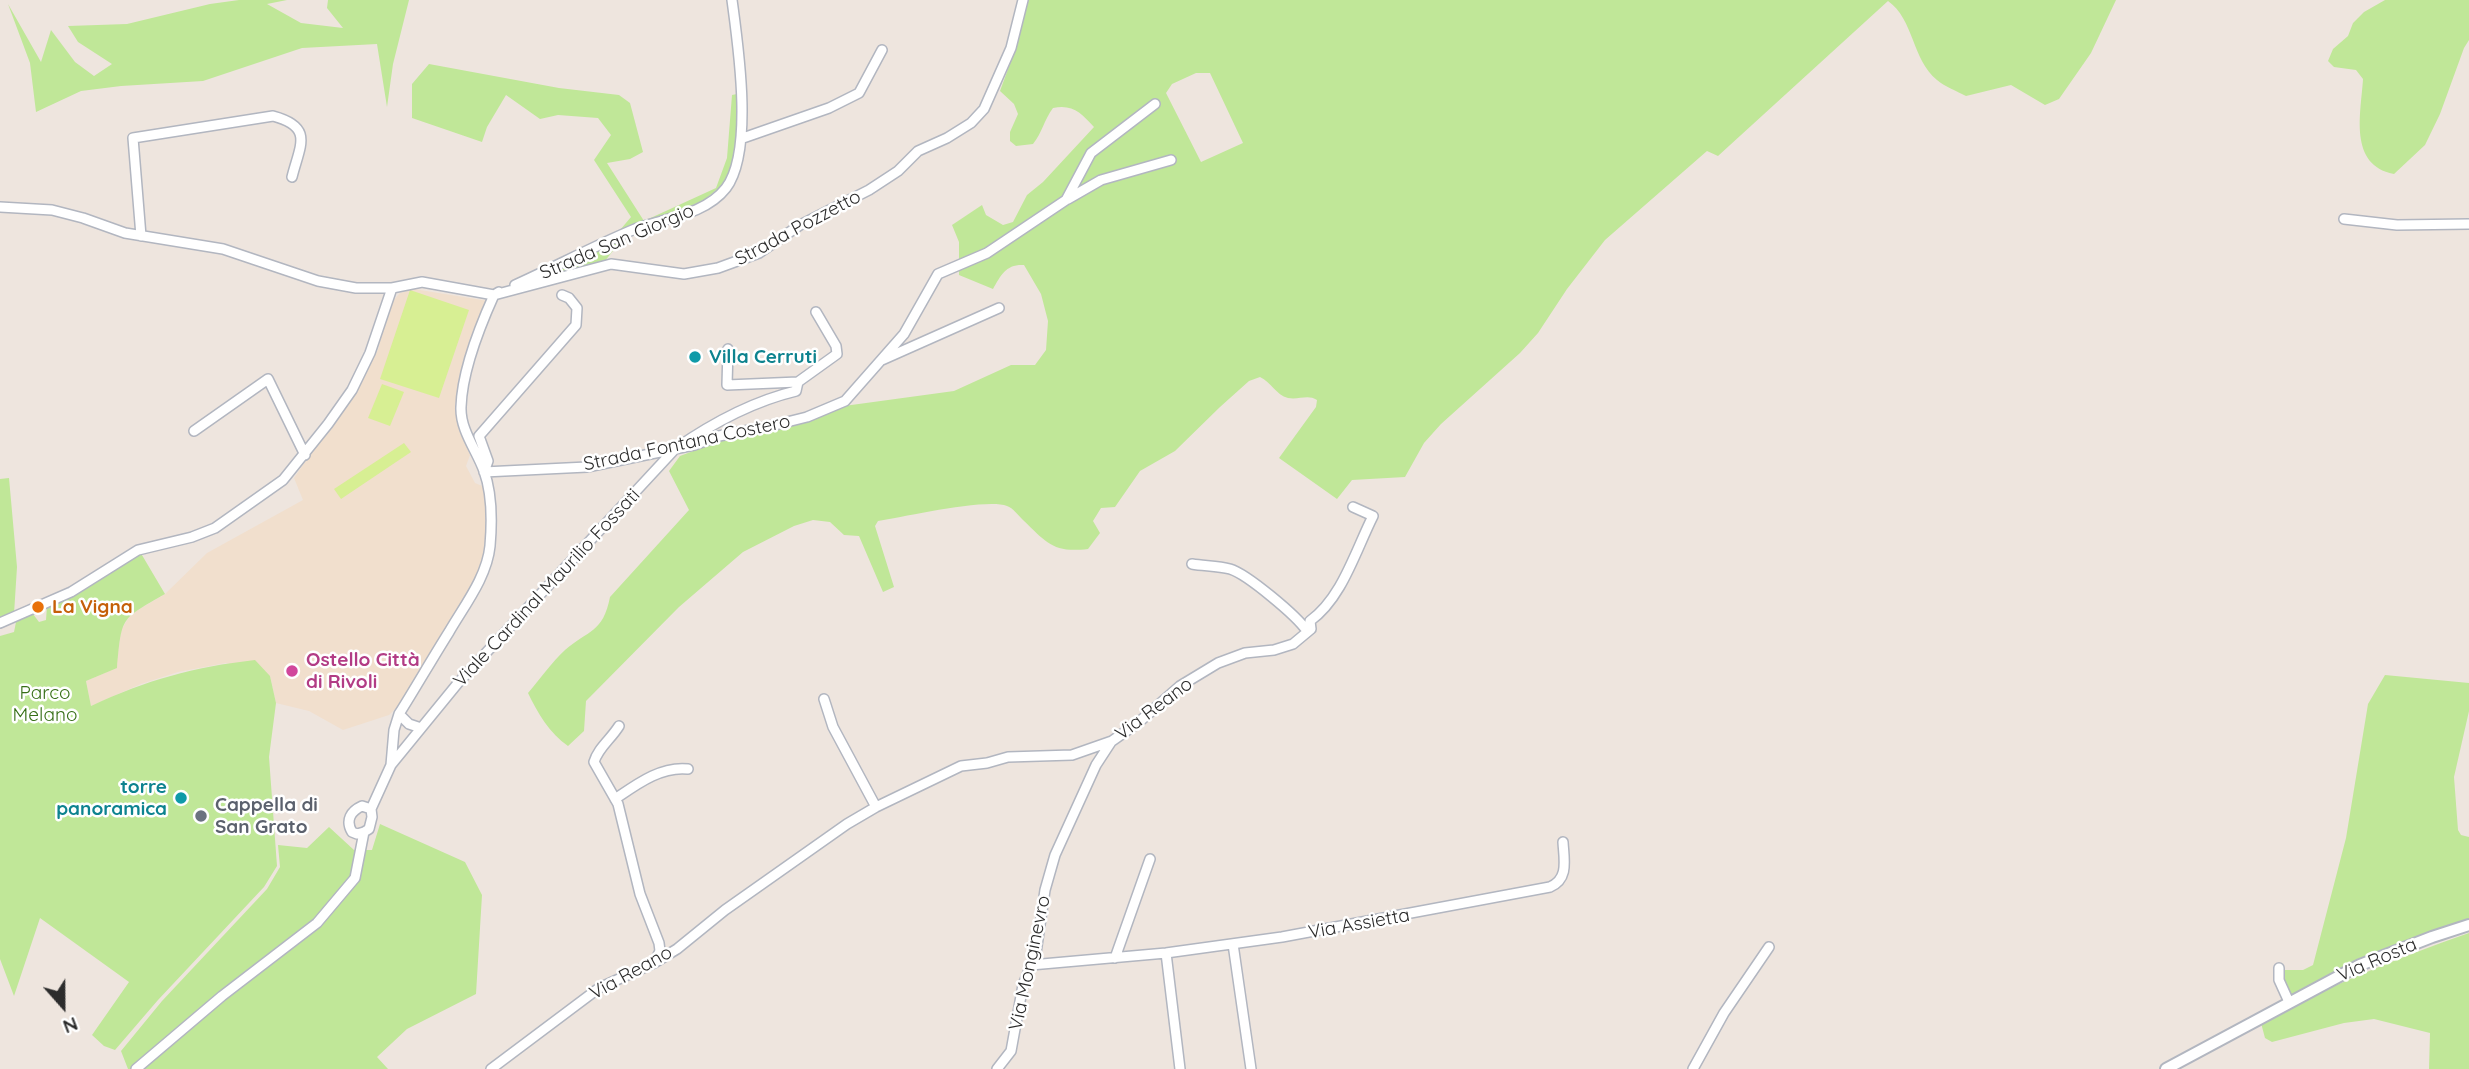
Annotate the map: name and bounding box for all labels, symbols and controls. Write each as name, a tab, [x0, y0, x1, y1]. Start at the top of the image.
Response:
street label: Strada Pozzetto	[731, 185, 865, 271]
street label: Strada San Giorgio	[536, 199, 698, 285]
place label: Villa Cerruti	[709, 346, 817, 368]
marker: Villa Cerruti	[687, 349, 703, 365]
street label: Strada Fontana Costero	[582, 410, 792, 476]
street label: Viale Cardinal Maurilio Fossati	[449, 484, 645, 692]
place label: La Vigna	[52, 596, 133, 618]
marker: La Vigna	[30, 599, 46, 615]
place label: Ostello Città di Rivoli	[306, 649, 420, 693]
marker: Ostello Città di Rivoli	[284, 663, 300, 679]
street label: Via Reano	[1111, 673, 1197, 745]
park label: Parco Melano	[13, 682, 77, 726]
place label: torre panoramica	[56, 776, 167, 820]
marker: torre panoramica	[173, 790, 189, 806]
place label: Cappella di San Grato	[215, 794, 318, 838]
marker: Cappella di San Grato	[193, 808, 209, 824]
street label: Via Monginevro	[1005, 893, 1055, 1033]
street label: Via Assietta	[1306, 904, 1412, 944]
street label: Via Rosta	[2334, 933, 2420, 987]
street label: Via Reano	[586, 941, 676, 1005]
north arrow	[28, 971, 98, 1041]
text: N	[60, 1012, 81, 1039]

